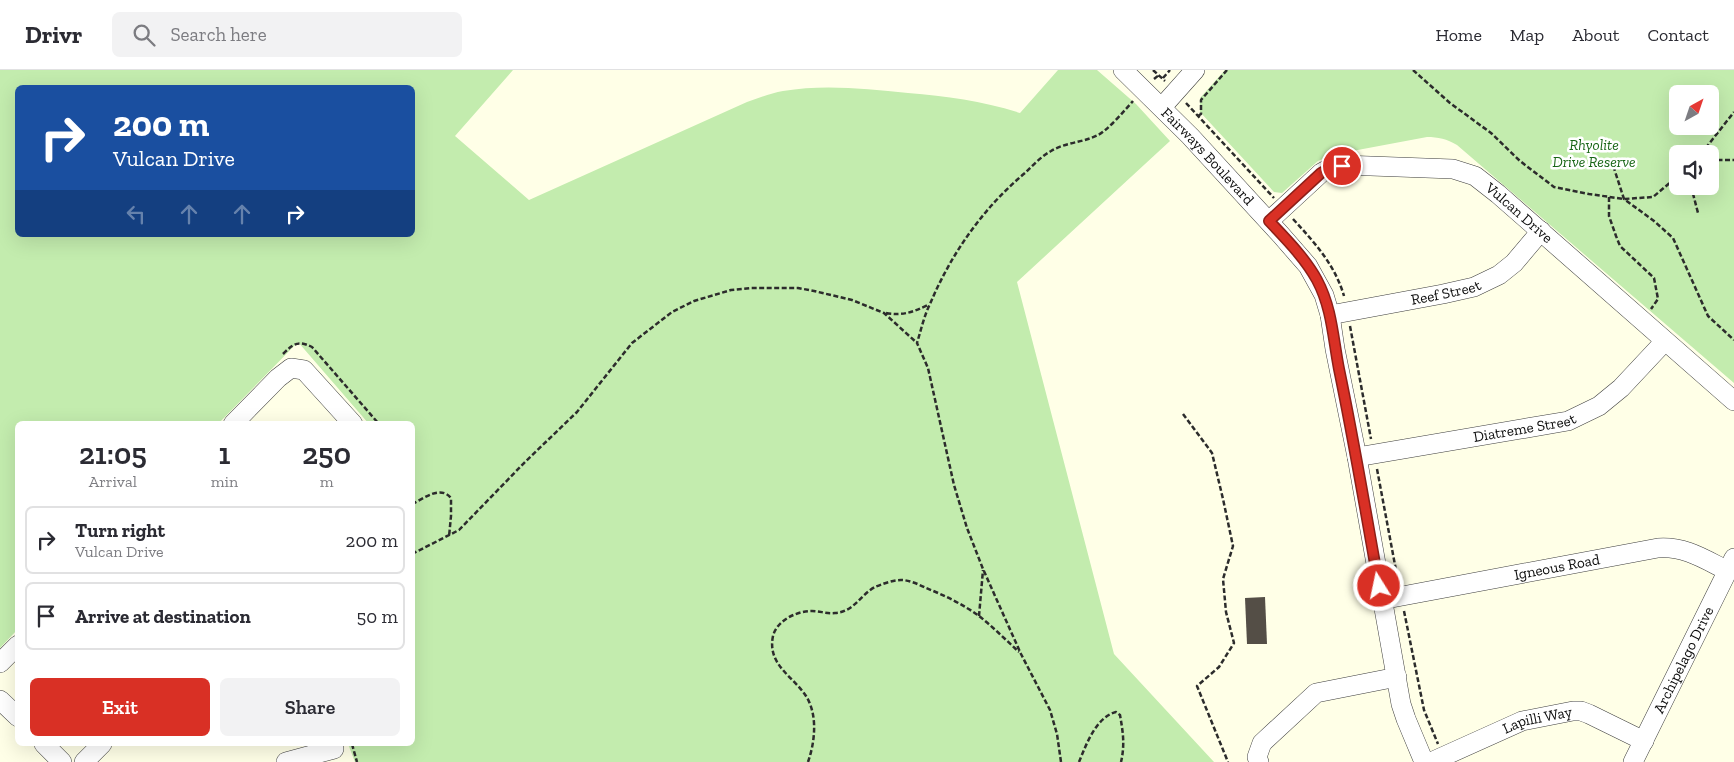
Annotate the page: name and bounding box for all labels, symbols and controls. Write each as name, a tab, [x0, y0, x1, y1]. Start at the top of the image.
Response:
search box	[112, 12, 462, 57]
text: Drivr	[25, 20, 82, 49]
icon: search	[130, 21, 158, 49]
text: Search here	[170, 23, 267, 46]
text: Home	[1435, 24, 1482, 46]
text: Map	[1510, 24, 1544, 46]
text: About	[1572, 24, 1619, 46]
text: Contact	[1647, 24, 1709, 46]
north arrow	[1669, 85, 1719, 135]
map controls	[1669, 85, 1719, 195]
text: 200 m	[113, 103, 209, 145]
street label: Fairways Boulevard	[1158, 104, 1258, 209]
icon: right	[30, 105, 95, 170]
park label: Rhyolite Drive Reserve	[1553, 136, 1635, 171]
text: Vulcan Drive	[113, 145, 235, 172]
pin	[1321, 145, 1363, 187]
button: sound	[1669, 145, 1719, 195]
icon: arrive	[1328, 152, 1356, 180]
street label: Vulcan Drive	[1481, 178, 1556, 247]
icon: left	[122, 200, 150, 228]
icon: ahead	[175, 200, 203, 228]
icon: ahead	[228, 200, 256, 228]
icon: right	[281, 200, 309, 228]
street label: Reef Street	[1409, 276, 1484, 309]
street label: Diatreme Street	[1472, 409, 1579, 446]
text: 21:05	[79, 436, 147, 472]
text: 1	[219, 436, 230, 472]
text: 250	[302, 436, 351, 472]
text: Arrival	[89, 472, 137, 491]
text: min	[211, 472, 238, 491]
text: m	[320, 472, 334, 491]
text: Turn right	[75, 519, 165, 542]
icon: right	[32, 526, 60, 554]
text: 200 m	[346, 529, 398, 552]
text: Vulcan Drive	[75, 542, 164, 561]
street label: Igneous Road	[1513, 550, 1602, 584]
position arrow	[1352, 559, 1404, 611]
icon: arrive	[32, 602, 60, 630]
street label: Archipelago Drive	[1650, 603, 1718, 716]
text: Arrive at destination	[75, 605, 251, 628]
text: 50 m	[357, 605, 398, 628]
button: Exit	[30, 678, 210, 736]
button: Share	[220, 678, 400, 736]
street label: Lapilli Way	[1500, 702, 1574, 738]

